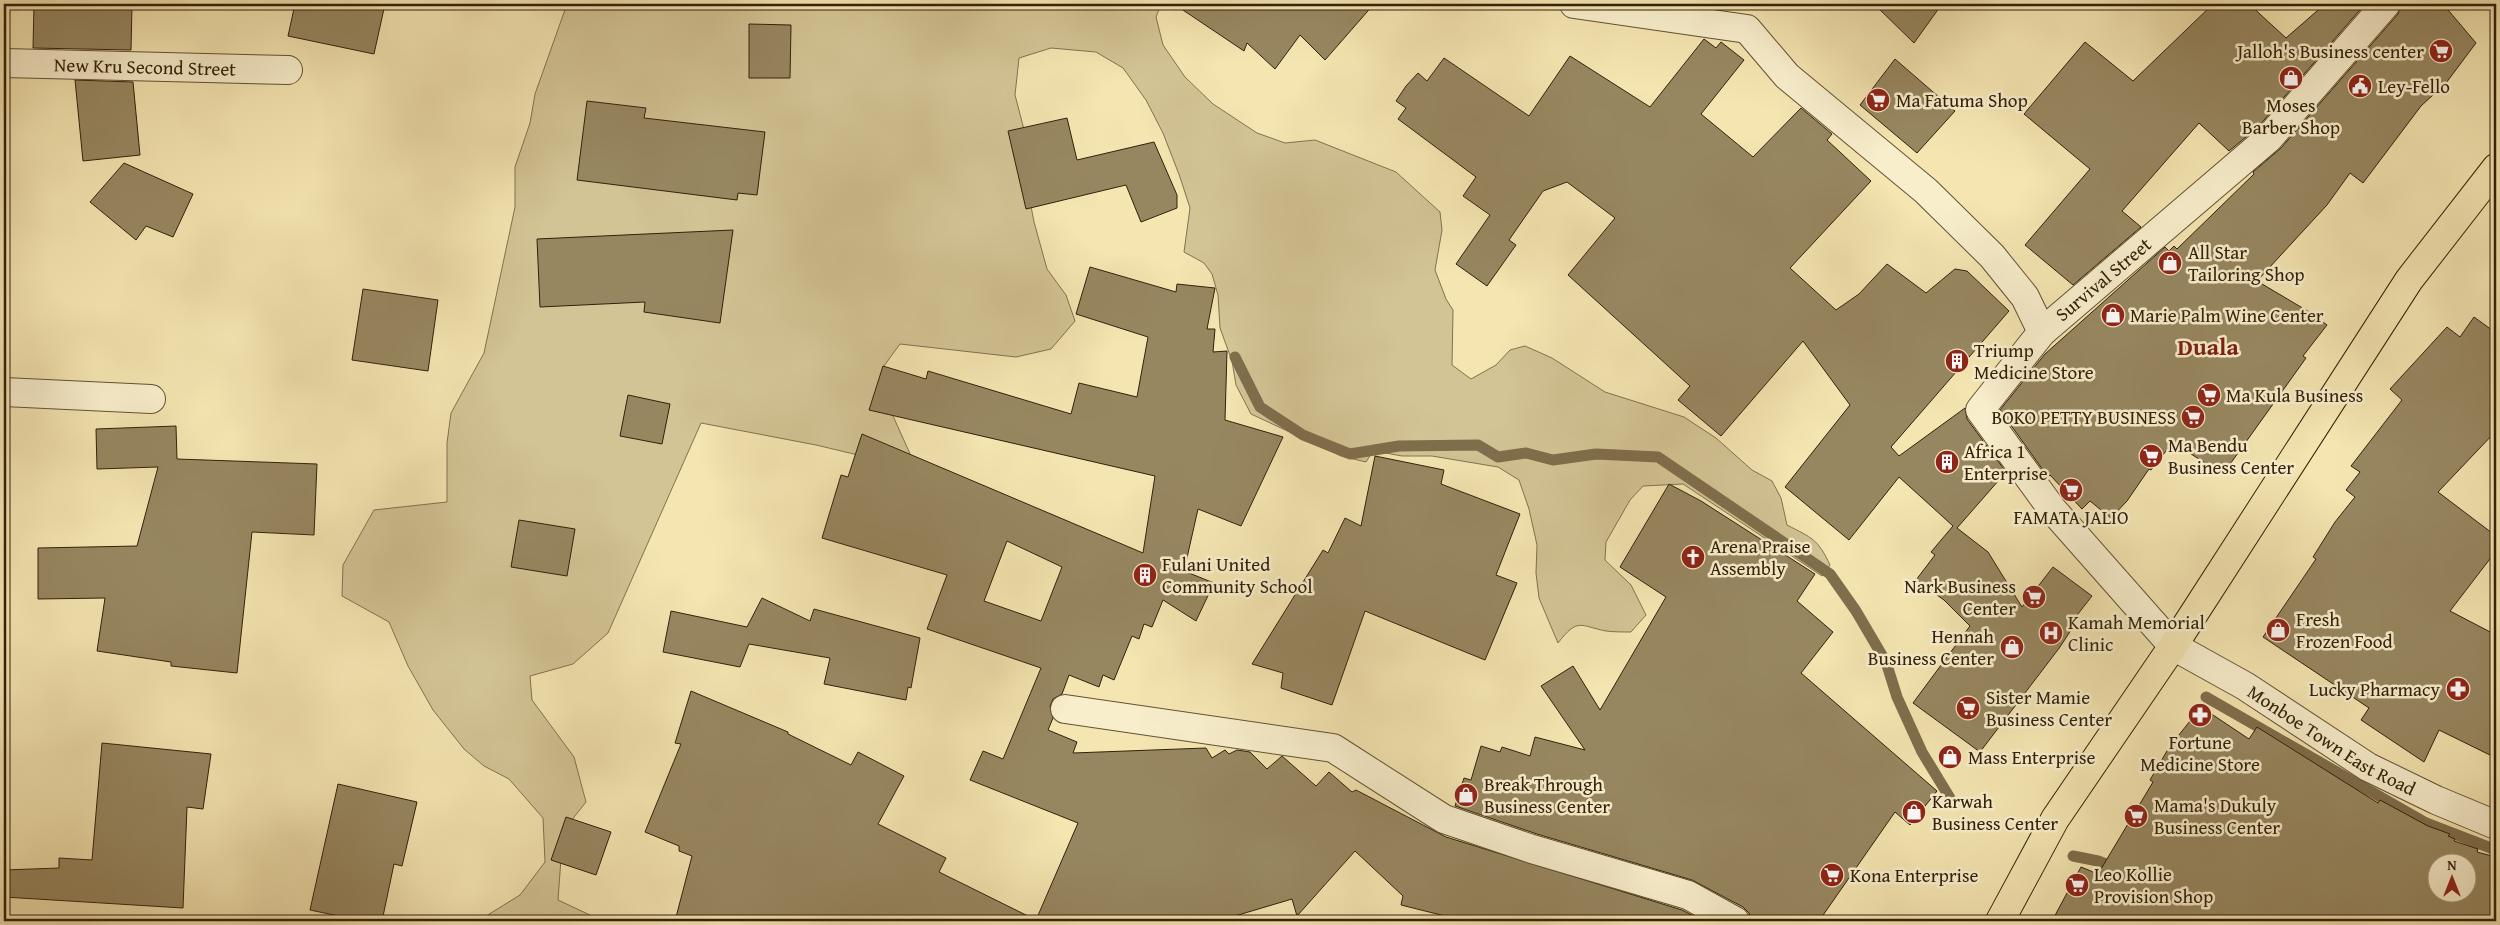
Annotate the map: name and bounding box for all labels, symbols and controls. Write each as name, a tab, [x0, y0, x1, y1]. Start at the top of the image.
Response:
place label: Jalloh's Business center	[2235, 37, 2424, 65]
supermarket icon: Jalloh's Business center	[2428, 38, 2454, 64]
street label: New Kru Second Street	[54, 50, 237, 83]
shop icon: Moses Barber Shop	[2278, 65, 2304, 91]
place label: Ley-Fello	[2378, 72, 2450, 100]
public building icon: Ley-Fello	[2347, 73, 2373, 99]
place label: Ma Fatuma Shop	[1896, 86, 2028, 114]
supermarket icon: Ma Fatuma Shop	[1865, 87, 1891, 113]
place label: Moses Barber Shop	[2242, 91, 2340, 141]
street label: Survival Street	[2049, 230, 2157, 328]
place label: All Star Tailoring Shop	[2188, 238, 2305, 288]
shop icon: All Star Tailoring Shop	[2157, 250, 2183, 276]
place label: Marie Palm Wine Center	[2130, 301, 2324, 329]
shop icon: Marie Palm Wine Center	[2100, 302, 2126, 328]
district label: Duala	[2177, 329, 2239, 364]
place label: Triump Medicine Store	[1974, 336, 2094, 386]
building icon: Triump Medicine Store	[1944, 348, 1970, 374]
place label: Ma Kula Business	[2226, 381, 2363, 409]
supermarket icon: Ma Kula Business	[2196, 382, 2222, 408]
place label: BOKO PETTY BUSINESS	[1992, 403, 2176, 431]
supermarket icon: BOKO PETTY BUSINESS	[2180, 404, 2206, 430]
place label: Ma Bendu Business Center	[2168, 431, 2294, 481]
place label: Africa 1 Enterprise	[1964, 437, 2048, 487]
supermarket icon: Ma Bendu Business Center	[2138, 443, 2164, 469]
building icon: Africa 1 Enterprise	[1934, 449, 1960, 475]
supermarket icon: FAMATA JALIO	[2058, 477, 2084, 503]
place label: FAMATA JALIO	[2014, 503, 2128, 531]
place label: Arena Praise Assembly	[1710, 532, 1811, 582]
church icon: Arena Praise Assembly	[1680, 544, 1706, 570]
place label: Fulani United Community School	[1162, 550, 1313, 600]
building icon: Fulani United Community School	[1132, 562, 1158, 588]
place label: Nark Business Center	[1904, 572, 2016, 622]
supermarket icon: Nark Business Center	[2021, 584, 2047, 610]
place label: Fresh Frozen Food	[2296, 605, 2394, 655]
place label: Kamah Memorial Clinic	[2068, 608, 2205, 658]
shop icon: Fresh Frozen Food	[2265, 617, 2291, 643]
hospital icon: Kamah Memorial Clinic	[2038, 620, 2064, 646]
place label: Hennah Business Center	[1868, 622, 1994, 672]
shop icon: Hennah Business Center	[1999, 634, 2025, 660]
place label: Lucky Pharmacy	[2309, 675, 2441, 703]
pharmacy icon: Lucky Pharmacy	[2445, 676, 2471, 702]
street label: Monboe Town East Road	[2242, 677, 2421, 803]
place label: Sister Mamie Business Center	[1986, 683, 2112, 733]
supermarket icon: Sister Mamie Business Center	[1955, 695, 1981, 721]
pharmacy icon: Fortune Medicine Store	[2187, 702, 2213, 728]
place label: Fortune Medicine Store	[2140, 728, 2260, 778]
place label: Mass Enterprise	[1968, 743, 2096, 771]
shop icon: Mass Enterprise	[1937, 744, 1963, 770]
place label: Break Through Business Center	[1484, 770, 1610, 820]
shop icon: Break Through Business Center	[1453, 782, 1479, 808]
place label: Karwah Business Center	[1932, 787, 2058, 837]
place label: Mama's Dukuly Business Center	[2154, 791, 2280, 841]
shop icon: Karwah Business Center	[1901, 799, 1927, 825]
supermarket icon: Mama's Dukuly Business Center	[2123, 803, 2149, 829]
north arrow	[2428, 852, 2478, 902]
text: N	[2447, 855, 2457, 875]
place label: Leo Kollie Provision Shop	[2094, 860, 2213, 910]
place label: Kona Enterprise	[1850, 861, 1978, 889]
supermarket icon: Kona Enterprise	[1819, 862, 1845, 888]
supermarket icon: Leo Kollie Provision Shop	[2064, 872, 2090, 898]

